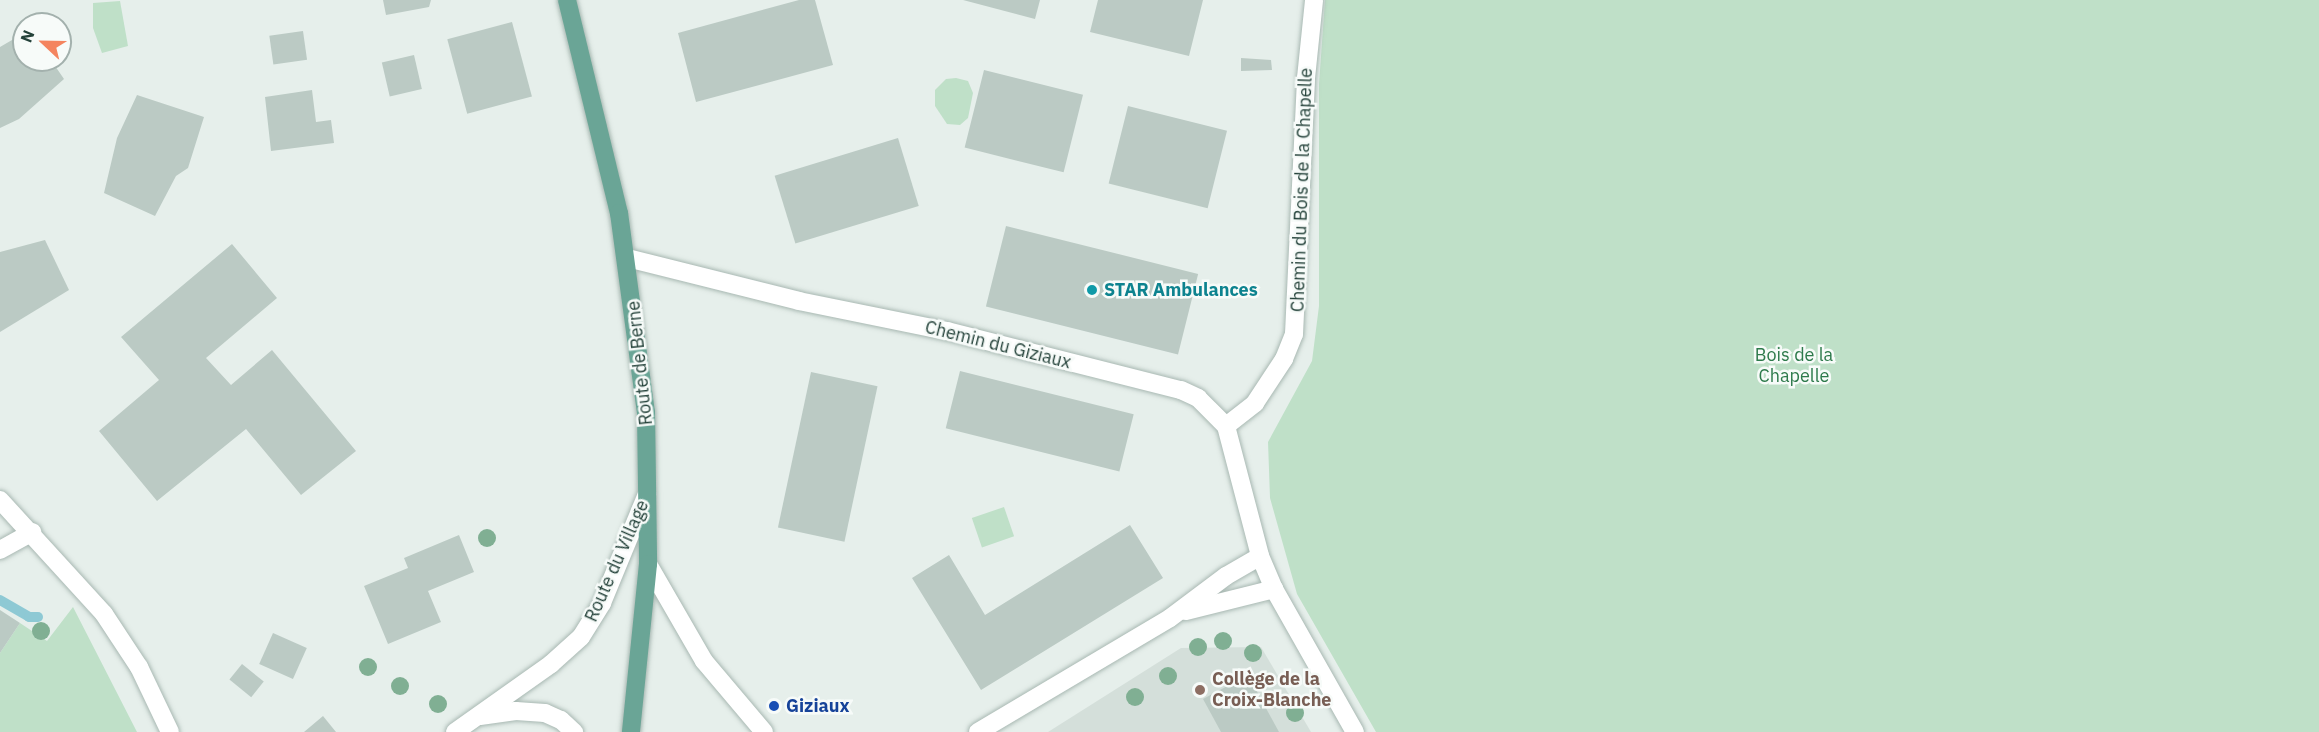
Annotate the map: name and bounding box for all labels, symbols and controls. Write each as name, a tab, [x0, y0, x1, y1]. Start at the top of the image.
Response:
north arrow	[12, 12, 72, 72]
text: N	[16, 27, 39, 45]
street label: Chemin du Bois de la Chapelle	[1287, 67, 1317, 313]
place label: STAR Ambulances	[1104, 279, 1258, 301]
marker: STAR Ambulances	[1085, 283, 1099, 297]
street label: Route de Berne	[623, 300, 657, 426]
street label: Chemin du Giziaux	[923, 316, 1073, 374]
park label: Bois de la Chapelle	[1755, 345, 1833, 388]
street label: Route du Village	[581, 497, 653, 625]
place label: Collège de la Croix-Blanche	[1212, 669, 1331, 712]
marker: Collège de la Croix-Blanche	[1193, 683, 1207, 697]
place label: Giziaux	[786, 695, 850, 717]
marker: Giziaux	[767, 699, 781, 713]

